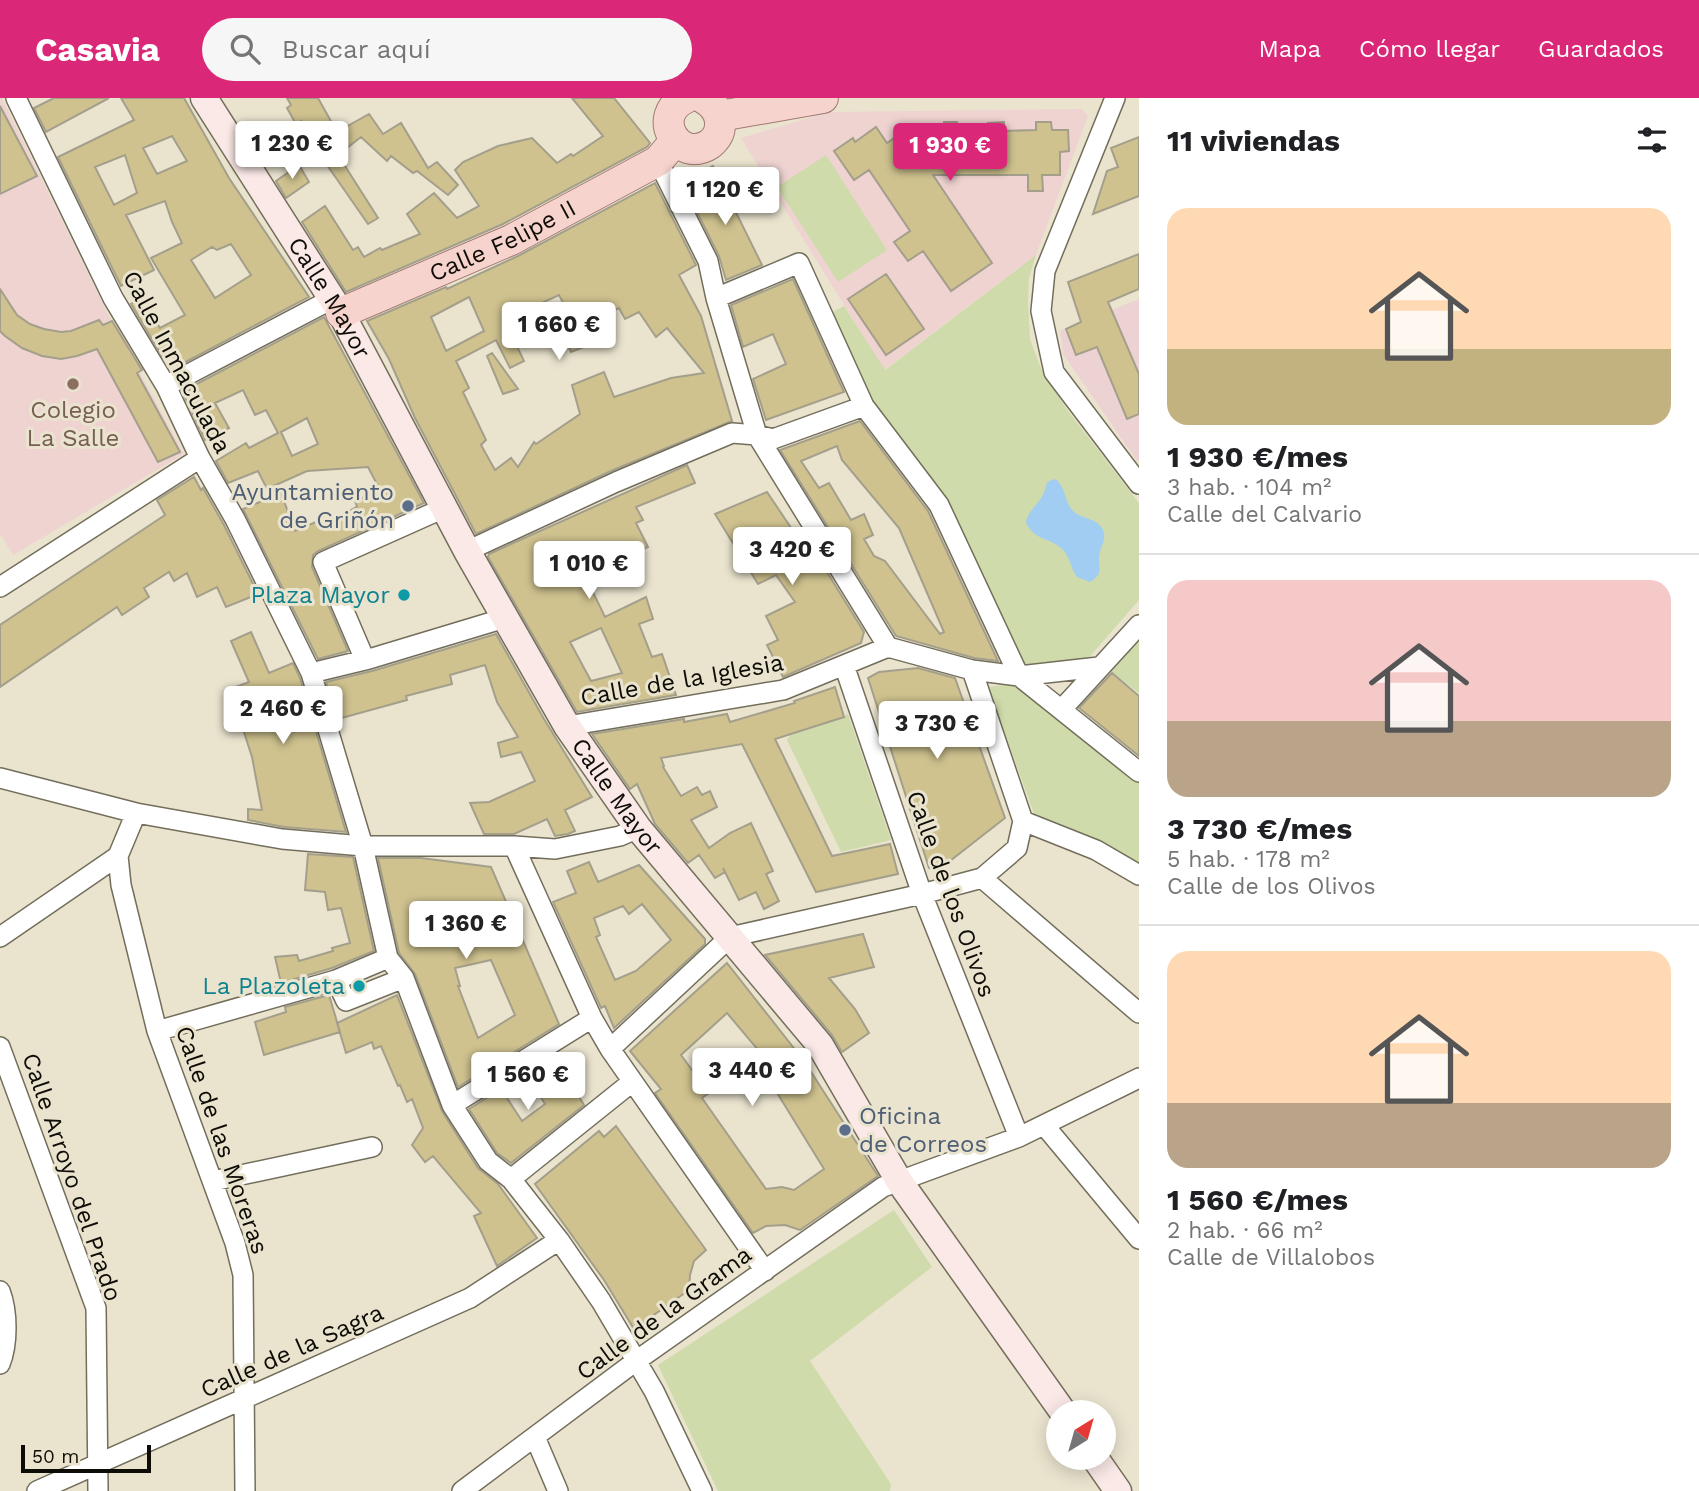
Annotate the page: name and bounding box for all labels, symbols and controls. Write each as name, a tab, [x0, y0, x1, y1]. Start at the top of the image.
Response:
search box	[202, 18, 692, 81]
text: Casavia	[35, 30, 160, 69]
icon: search	[226, 30, 264, 68]
text: Buscar aquí	[282, 34, 431, 64]
text: Mapa	[1259, 35, 1321, 63]
text: Cómo llegar	[1359, 35, 1500, 63]
text: Guardados	[1538, 35, 1664, 63]
icon: filters	[1633, 121, 1671, 159]
pin: 1 230 €	[227, 122, 357, 181]
pin: 1 930 €	[885, 123, 1015, 183]
text: 11 viviendas	[1167, 123, 1340, 158]
text: 1 230 €	[251, 130, 333, 157]
text: 1 930 €	[909, 132, 991, 159]
pin: 1 120 €	[660, 167, 790, 227]
text: 1 120 €	[686, 176, 764, 203]
street label: Calle Felipe II	[425, 194, 581, 287]
street label: Calle Mayor	[282, 232, 377, 363]
icon: home	[1356, 253, 1482, 379]
street label: Calle Inmaculada	[117, 266, 237, 458]
pin: 1 660 €	[494, 302, 624, 362]
text: 1 660 €	[518, 311, 600, 338]
marker: Colegio La Salle	[65, 376, 81, 392]
place label: Colegio La Salle	[27, 396, 119, 452]
text: 1 930 €/mes	[1167, 439, 1348, 474]
text: 3 hab. · 104 m²	[1167, 474, 1332, 501]
place label: Ayuntamiento de Griñón	[232, 478, 394, 534]
marker: Ayuntamiento de Griñón	[400, 498, 416, 514]
text: Calle del Calvario	[1167, 501, 1362, 528]
pin: 3 420 €	[727, 528, 857, 587]
text: 3 420 €	[749, 536, 835, 563]
pin: 1 010 €	[524, 542, 654, 601]
text: 1 010 €	[550, 550, 628, 577]
place label: Plaza Mayor	[251, 581, 390, 609]
marker: Plaza Mayor	[396, 587, 412, 603]
icon: home	[1356, 625, 1482, 751]
street label: Calle de la Iglesia	[578, 648, 786, 712]
pin: 2 460 €	[218, 686, 348, 746]
text: 2 460 €	[240, 695, 326, 722]
pin: 3 730 €	[872, 702, 1002, 761]
text: 3 730 €	[895, 710, 979, 737]
street label: Calle Mayor	[566, 733, 668, 860]
street label: Calle de los Olivos	[901, 787, 1001, 1001]
text: 3 730 €/mes	[1167, 811, 1352, 846]
text: 5 hab. · 178 m²	[1167, 846, 1330, 873]
text: Calle de los Olivos	[1167, 873, 1376, 900]
pin: 1 360 €	[401, 902, 531, 961]
text: 1 360 €	[425, 910, 507, 937]
place label: La Plazoleta	[202, 972, 345, 1000]
marker: La Plazoleta	[351, 978, 367, 994]
icon: home	[1356, 996, 1482, 1122]
street label: Calle de las Moreras	[170, 1022, 274, 1258]
pin: 3 440 €	[687, 1048, 817, 1108]
street label: Calle Arroyo del Prado	[16, 1049, 128, 1305]
pin: 1 560 €	[463, 1052, 593, 1112]
text: 3 440 €	[708, 1057, 796, 1084]
text: 1 560 €	[487, 1061, 569, 1088]
place label: Oficina de Correos	[859, 1102, 987, 1158]
marker: Oficina de Correos	[837, 1122, 853, 1138]
text: 1 560 €/mes	[1167, 1182, 1348, 1217]
text: 2 hab. · 66 m²	[1167, 1217, 1323, 1244]
street label: Calle de la Grama	[571, 1240, 757, 1386]
text: Calle de Villalobos	[1167, 1244, 1375, 1271]
street label: Calle de la Sagra	[196, 1298, 388, 1404]
north arrow	[1046, 1400, 1116, 1470]
map controls	[1046, 1400, 1116, 1470]
scale bar	[21, 1442, 150, 1474]
text: 50 m	[32, 1445, 79, 1468]

